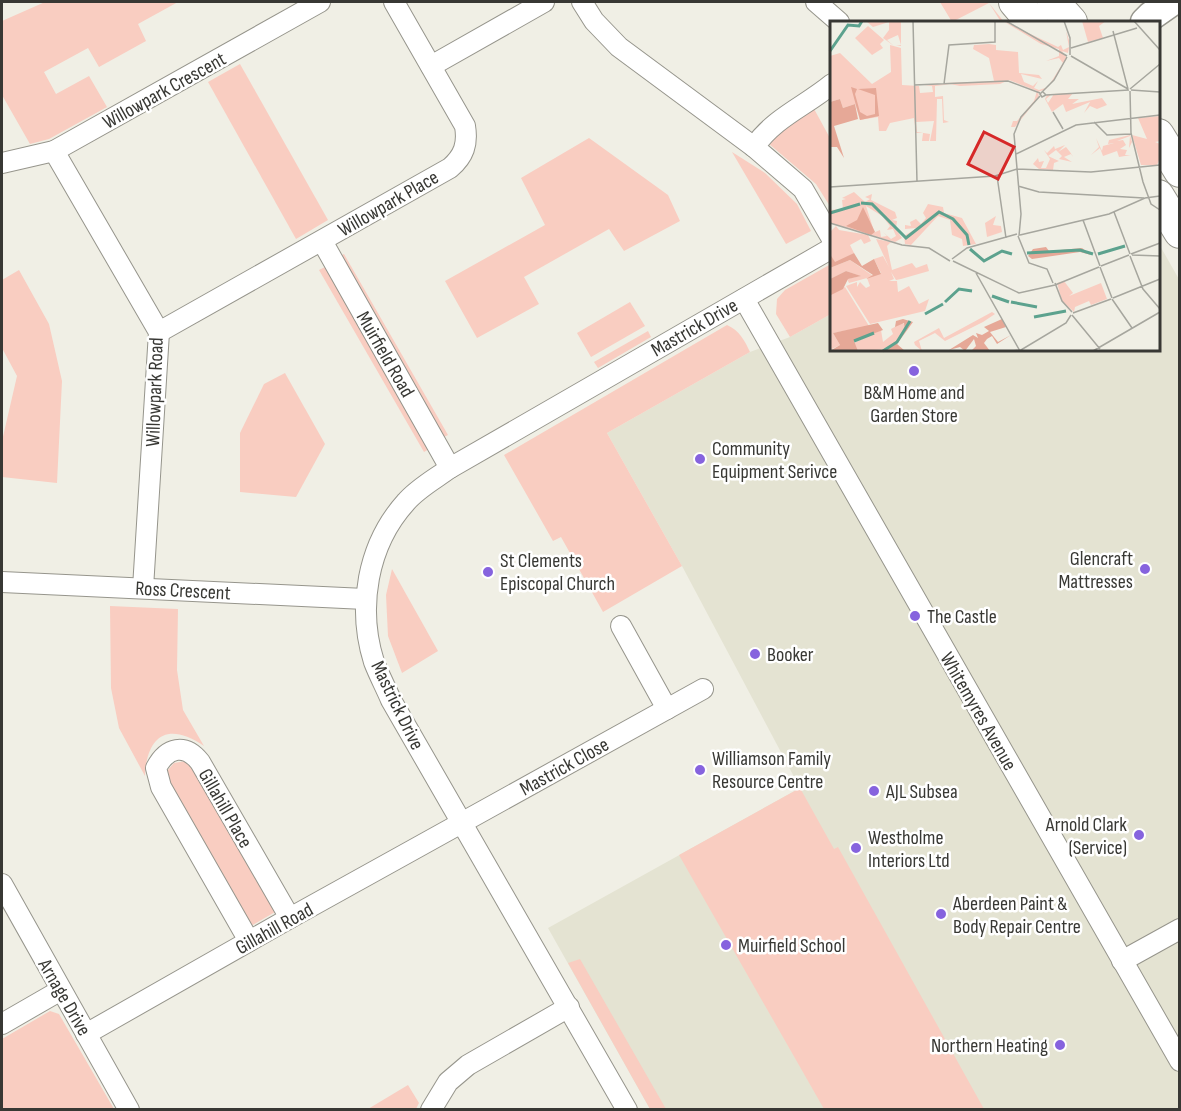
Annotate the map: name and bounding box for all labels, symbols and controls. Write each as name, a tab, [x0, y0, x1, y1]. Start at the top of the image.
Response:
inset map	[830, 21, 1160, 351]
street label: Willowpark Crescent	[99, 47, 230, 135]
street label: Willowpark Place	[334, 165, 443, 242]
street label: Mastrick Drive	[647, 293, 742, 362]
street label: Muirfield Road	[351, 307, 419, 402]
street label: Willowpark Road	[141, 337, 169, 447]
marker: B&M Home and Garden Store	[907, 364, 921, 378]
place label: B&M Home and Garden Store	[863, 381, 965, 428]
place label: Community Equipment Serivce	[712, 437, 837, 484]
marker: Community Equipment Serivce	[693, 452, 707, 466]
place label: Glencraft Mattresses	[1058, 547, 1133, 594]
place label: St Clements Episcopal Church	[500, 549, 615, 596]
marker: Glencraft Mattresses	[1138, 562, 1152, 576]
marker: St Clements Episcopal Church	[481, 565, 495, 579]
street label: Ross Crescent	[135, 577, 231, 605]
place label: The Castle	[927, 605, 997, 629]
marker: The Castle	[908, 609, 922, 623]
place label: Booker	[767, 643, 814, 667]
marker: Booker	[748, 647, 762, 661]
street label: Whitemyres Avenue	[935, 648, 1022, 775]
street label: Mastrick Drive	[365, 657, 429, 754]
street label: Mastrick Close	[516, 733, 613, 801]
place label: Williamson Family Resource Centre	[712, 747, 831, 794]
marker: Williamson Family Resource Centre	[693, 763, 707, 777]
street label: Gillahill Place	[193, 765, 257, 852]
place label: AJL Subsea	[885, 780, 958, 804]
marker: AJL Subsea	[867, 784, 881, 798]
place label: Arnold Clark (Service)	[1045, 813, 1127, 860]
place label: Westholme Interiors Ltd	[868, 826, 950, 873]
marker: Arnold Clark (Service)	[1132, 828, 1146, 842]
marker: Westholme Interiors Ltd	[849, 841, 863, 855]
place label: Aberdeen Paint & Body Repair Centre	[952, 892, 1081, 939]
street label: Gillahill Road	[231, 898, 318, 960]
marker: Aberdeen Paint & Body Repair Centre	[934, 907, 948, 921]
place label: Muirfield School	[738, 934, 845, 958]
marker: Muirfield School	[719, 938, 733, 952]
street label: Arnage Drive	[32, 954, 96, 1040]
place label: Northern Heating	[931, 1034, 1048, 1058]
marker: Northern Heating	[1053, 1038, 1067, 1052]

